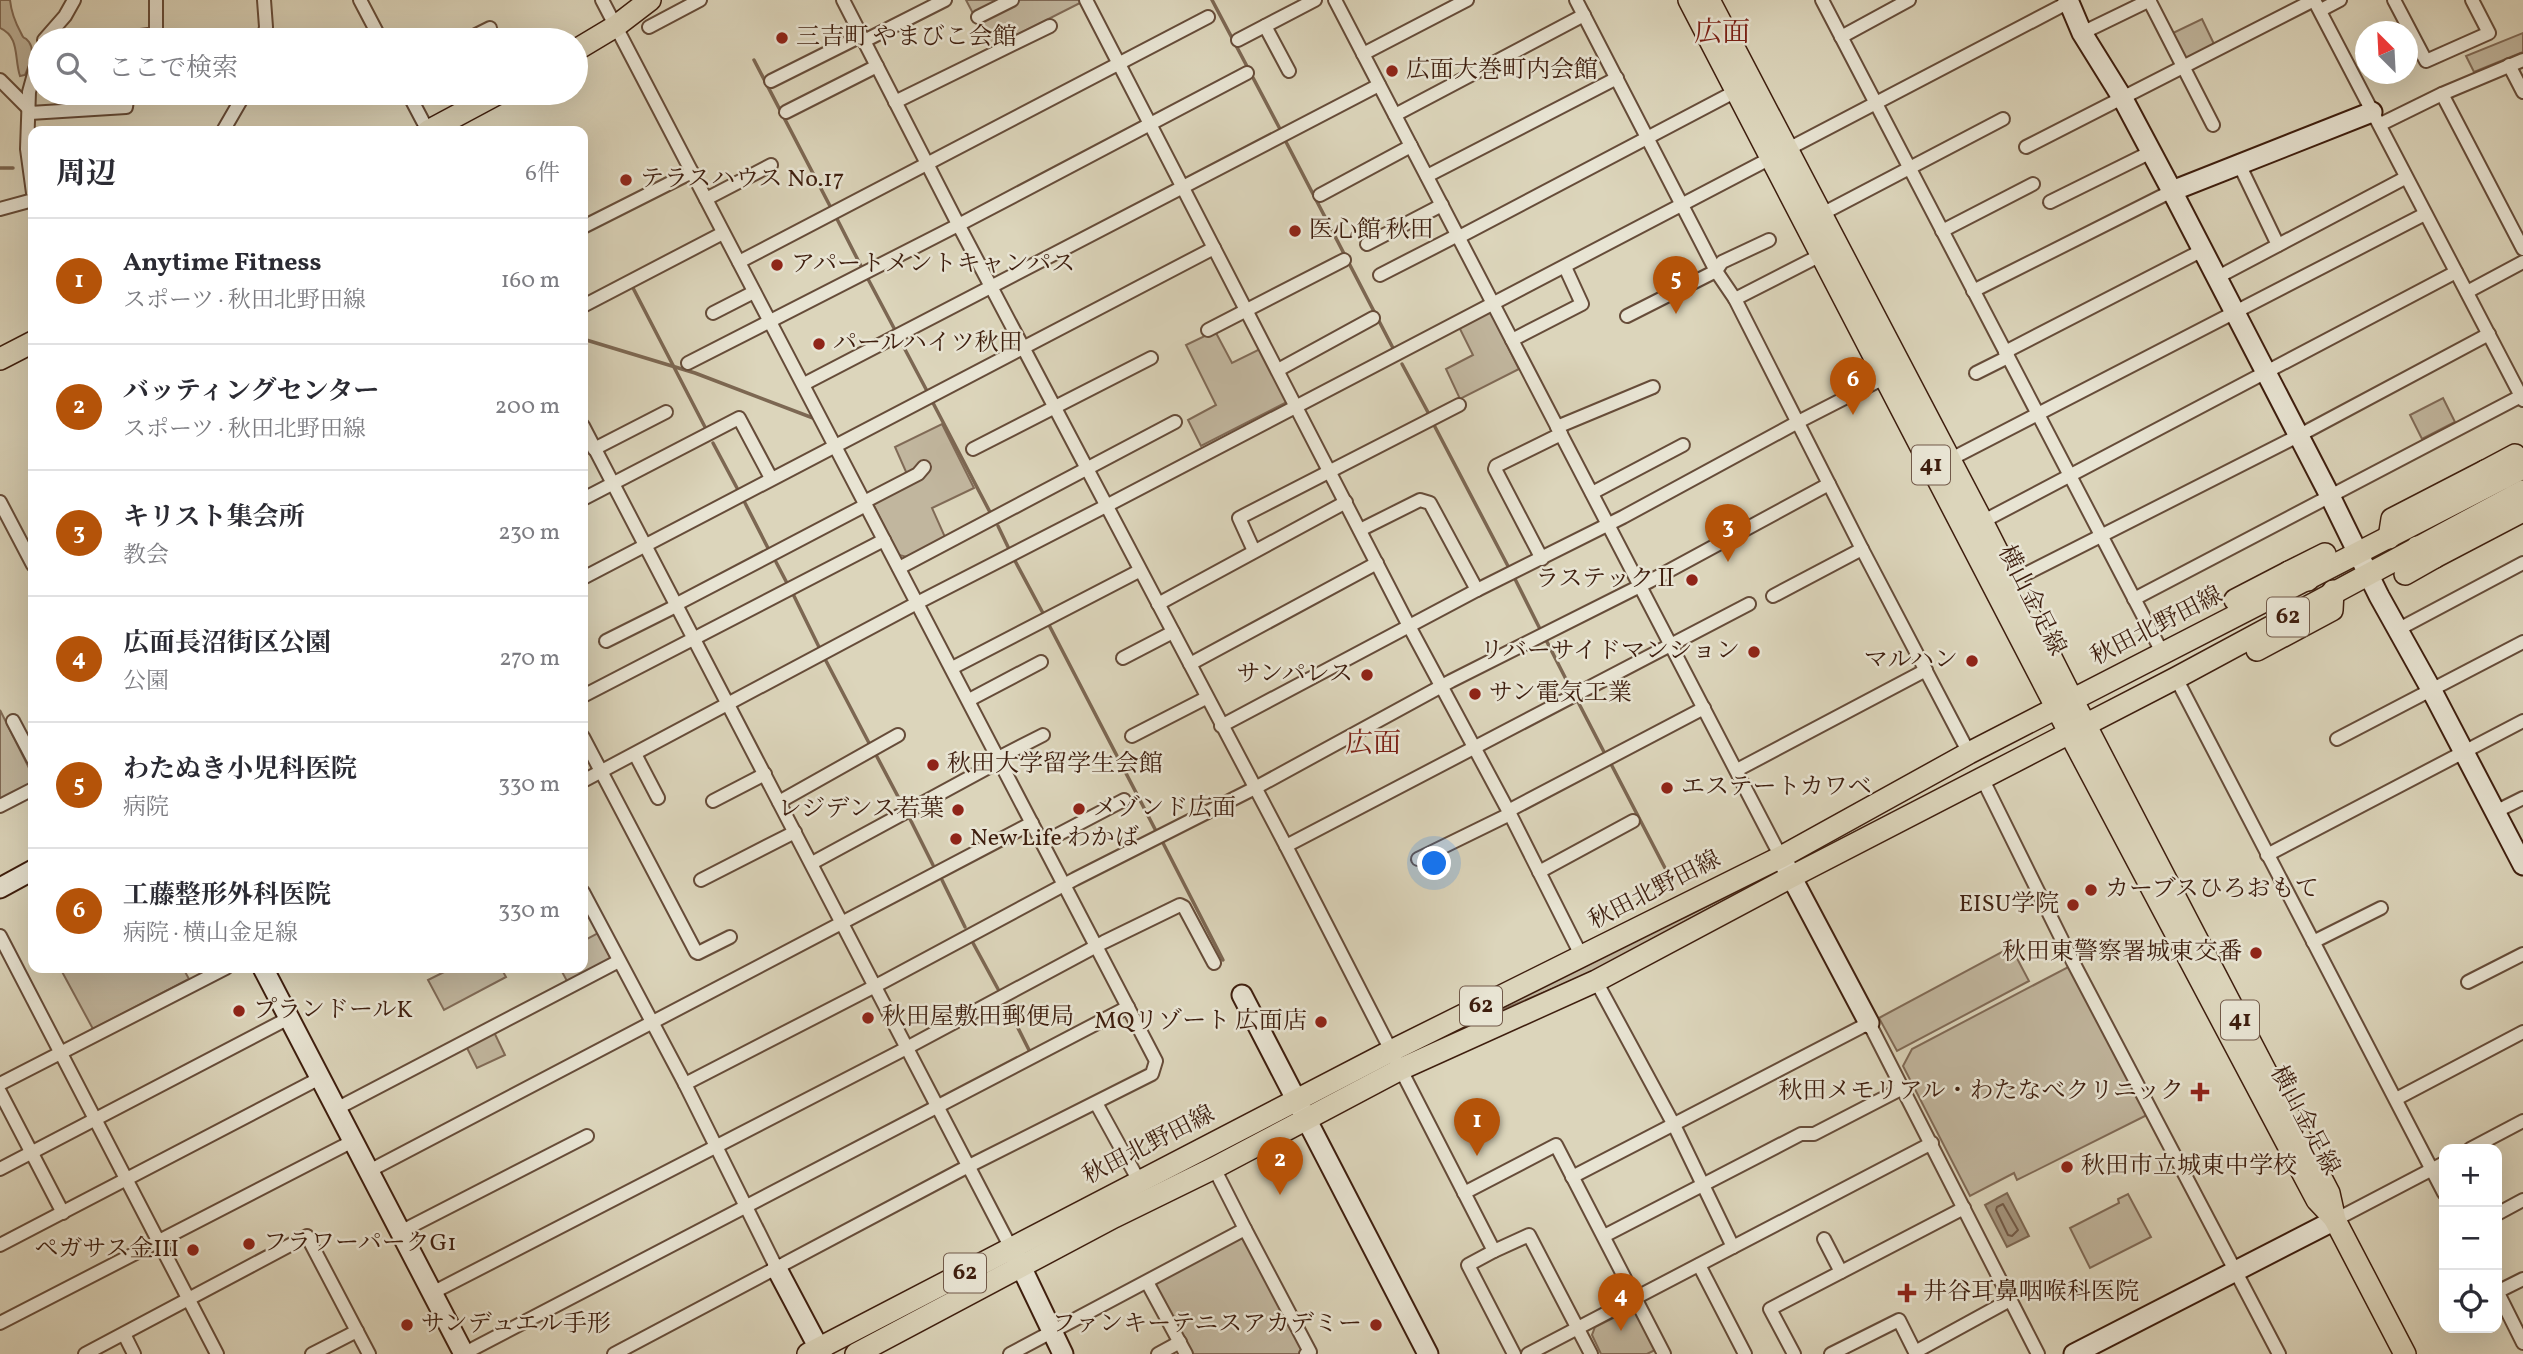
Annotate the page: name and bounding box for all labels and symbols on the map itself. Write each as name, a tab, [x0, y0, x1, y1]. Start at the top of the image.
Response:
district label: 広面	[1694, 14, 1750, 53]
place label: 三吉町 やまびこ会館	[796, 21, 1017, 55]
north arrow	[2355, 21, 2418, 84]
marker: 三吉町 やまびこ会館	[774, 30, 790, 46]
place label: 広面大巻町内会館	[1406, 54, 1598, 88]
marker: 広面大巻町内会館	[1384, 63, 1400, 79]
place label: テラスハウス No.17	[640, 163, 844, 197]
marker: テラスハウス No.17	[618, 172, 634, 188]
place label: 医心館 秋田	[1309, 214, 1434, 248]
marker: 医心館 秋田	[1287, 223, 1303, 239]
place label: アパートメントキャンパス	[791, 248, 1075, 282]
pin: 5	[1653, 256, 1699, 314]
marker: アパートメントキャンパス	[769, 257, 785, 273]
place label: パールハイツ秋田	[833, 327, 1023, 361]
marker: パールハイツ秋田	[811, 336, 827, 352]
pin: 6	[1830, 357, 1876, 415]
road number: 41	[1912, 446, 1950, 485]
pin: 3	[1705, 504, 1751, 562]
street label: 横山金足線	[1989, 540, 2073, 662]
place label: ラステックⅡ	[1535, 563, 1678, 597]
marker: ラステックⅡ	[1684, 572, 1700, 588]
street label: 秋田北野田線	[2085, 579, 2229, 675]
road number: 62	[2267, 597, 2309, 636]
place label: リバーサイドマンション	[1479, 635, 1740, 669]
marker: リバーサイドマンション	[1746, 644, 1762, 660]
place label: マルハン	[1864, 644, 1958, 678]
marker: マルハン	[1964, 653, 1980, 669]
place label: サンパレス	[1237, 658, 1353, 692]
marker: サンパレス	[1359, 667, 1375, 683]
place label: サン電気工業	[1489, 677, 1632, 711]
marker: サン電気工業	[1467, 686, 1483, 702]
district label: 広面	[1345, 725, 1401, 764]
place label: 秋田大学留学生会館	[947, 748, 1163, 782]
marker: 秋田大学留学生会館	[925, 757, 941, 773]
place label: エステートカワベ	[1681, 771, 1872, 805]
marker: エステートカワベ	[1659, 780, 1675, 796]
place label: メゾンド広面	[1093, 792, 1236, 826]
place label: レジデンス若葉	[778, 793, 944, 827]
marker: メゾンド広面	[1071, 801, 1087, 817]
marker: レジデンス若葉	[950, 802, 966, 818]
place label: New Life わかば	[970, 822, 1139, 856]
marker: New Life わかば	[948, 831, 964, 847]
street label: 秋田北野田線	[1583, 843, 1727, 939]
your location	[1417, 846, 1451, 880]
place label: カーブスひろおもて	[2105, 873, 2319, 907]
marker: カーブスひろおもて	[2083, 882, 2099, 898]
place label: EISU学院	[1959, 888, 2059, 922]
marker: EISU学院	[2065, 897, 2081, 913]
place label: 秋田東警察署城東交番	[2002, 936, 2242, 970]
marker: 秋田東警察署城東交番	[2248, 945, 2264, 961]
road number: 62	[1460, 987, 1502, 1026]
place label: プランドールK	[253, 994, 413, 1028]
place label: 秋田屋敷田郵便局	[882, 1001, 1074, 1035]
road number: 41	[2221, 1001, 2259, 1040]
marker: プランドールK	[231, 1003, 247, 1019]
place label: MQリゾート 広面店	[1094, 1005, 1307, 1039]
marker: 秋田屋敷田郵便局	[860, 1010, 876, 1026]
marker: MQリゾート 広面店	[1313, 1014, 1329, 1030]
street label: 横山金足線	[2261, 1060, 2347, 1182]
place label: 秋田メモリアル・わたなべクリニック	[1778, 1075, 2184, 1109]
marker: 秋田メモリアル・わたなべクリニック	[2190, 1082, 2210, 1102]
street label: 秋田北野田線	[1077, 1098, 1221, 1194]
pin: 1	[1454, 1098, 1500, 1156]
pin: 2	[1257, 1137, 1303, 1195]
place label: 秋田市立城東中学校	[2081, 1150, 2297, 1184]
marker: 秋田市立城東中学校	[2059, 1159, 2075, 1175]
place label: フラワーパークG1	[263, 1227, 457, 1261]
place label: ペガサス金III	[34, 1233, 179, 1267]
marker: フラワーパークG1	[241, 1236, 257, 1252]
marker: ペガサス金III	[185, 1242, 201, 1258]
road number: 62	[944, 1254, 986, 1292]
pin: 4	[1598, 1273, 1644, 1331]
place label: 井谷耳鼻咽喉科医院	[1923, 1276, 2139, 1310]
marker: 井谷耳鼻咽喉科医院	[1897, 1283, 1917, 1303]
place label: サンデュエル手形	[421, 1308, 611, 1342]
place label: ファンキーテニスアカデミー	[1052, 1308, 1362, 1342]
marker: サンデュエル手形	[399, 1317, 415, 1333]
marker: ファンキーテニスアカデミー	[1368, 1317, 1384, 1333]

